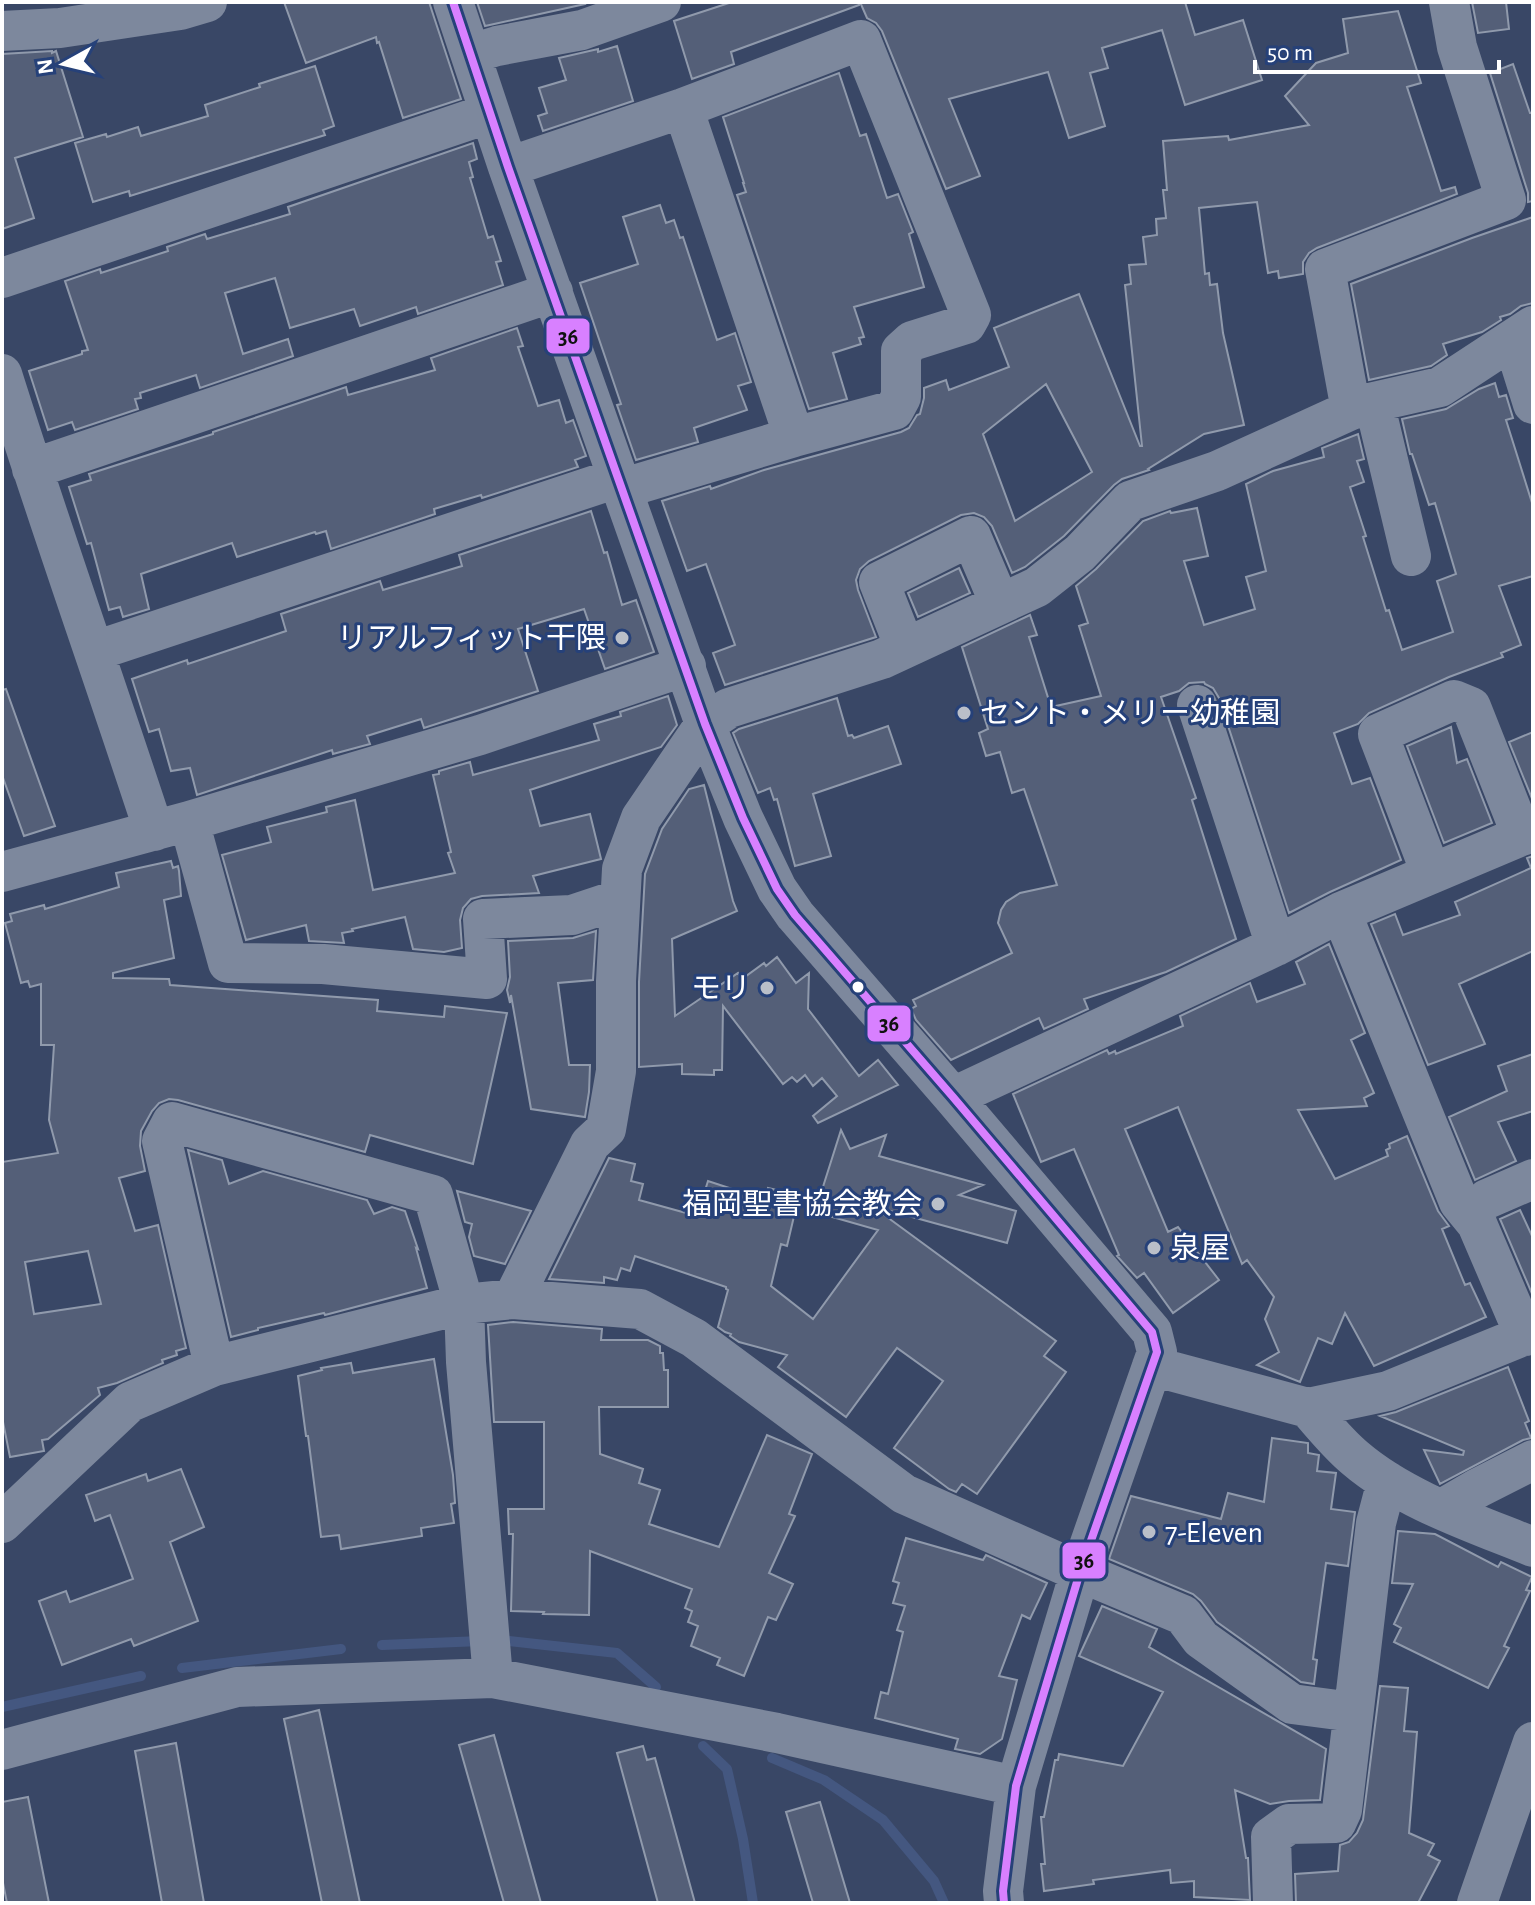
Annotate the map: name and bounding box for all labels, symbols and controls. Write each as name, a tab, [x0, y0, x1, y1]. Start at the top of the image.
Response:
north arrow	[24, 24, 104, 104]
scale bar	[1255, 24, 1499, 74]
text: 50 m	[1267, 41, 1313, 65]
text: N	[33, 58, 57, 76]
line badge: 36	[545, 317, 591, 355]
text: 36	[558, 326, 578, 348]
place label: リアルフィット干隈	[337, 623, 606, 654]
marker: リアルフィット干隈	[613, 629, 631, 647]
place label: セント・メリー幼稚園	[980, 697, 1280, 729]
marker: セント・メリー幼稚園	[955, 704, 973, 722]
place label: モリ	[691, 974, 751, 1004]
marker: モリ	[758, 979, 776, 997]
unlabelled marker	[850, 979, 866, 995]
line badge: 36	[866, 1004, 912, 1043]
text: 36	[879, 1013, 899, 1035]
place label: 福岡聖書協会教会	[682, 1188, 922, 1220]
marker: 福岡聖書協会教会	[929, 1195, 947, 1213]
place label: 泉屋	[1170, 1232, 1230, 1264]
marker: 泉屋	[1145, 1239, 1163, 1257]
place label: 7-Eleven	[1165, 1518, 1263, 1548]
marker: 7-Eleven	[1140, 1523, 1158, 1541]
line badge: 36	[1061, 1541, 1107, 1580]
text: 36	[1074, 1550, 1094, 1572]

